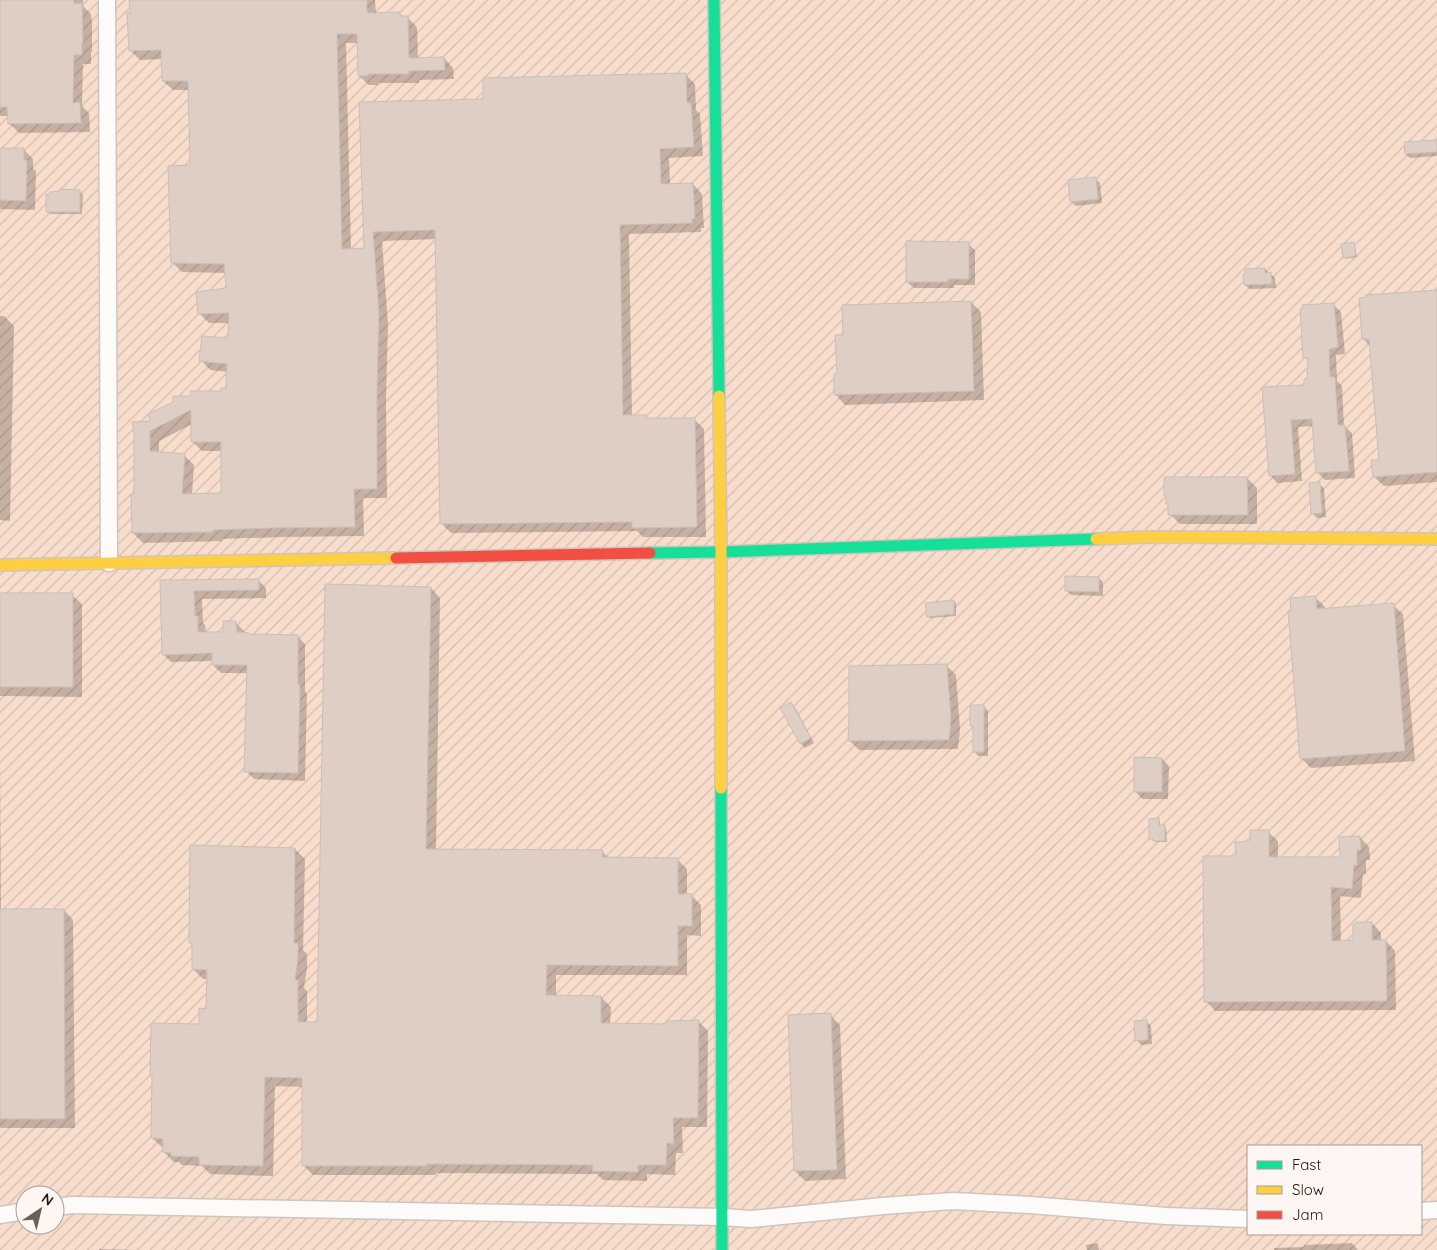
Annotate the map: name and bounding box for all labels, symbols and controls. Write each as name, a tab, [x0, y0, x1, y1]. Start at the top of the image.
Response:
legend	[1247, 1145, 1422, 1235]
text: Fast	[1292, 1155, 1321, 1174]
text: Slow	[1292, 1180, 1324, 1199]
north arrow	[15, 1185, 65, 1235]
text: N	[38, 1189, 57, 1210]
text: Jam	[1292, 1205, 1323, 1224]

